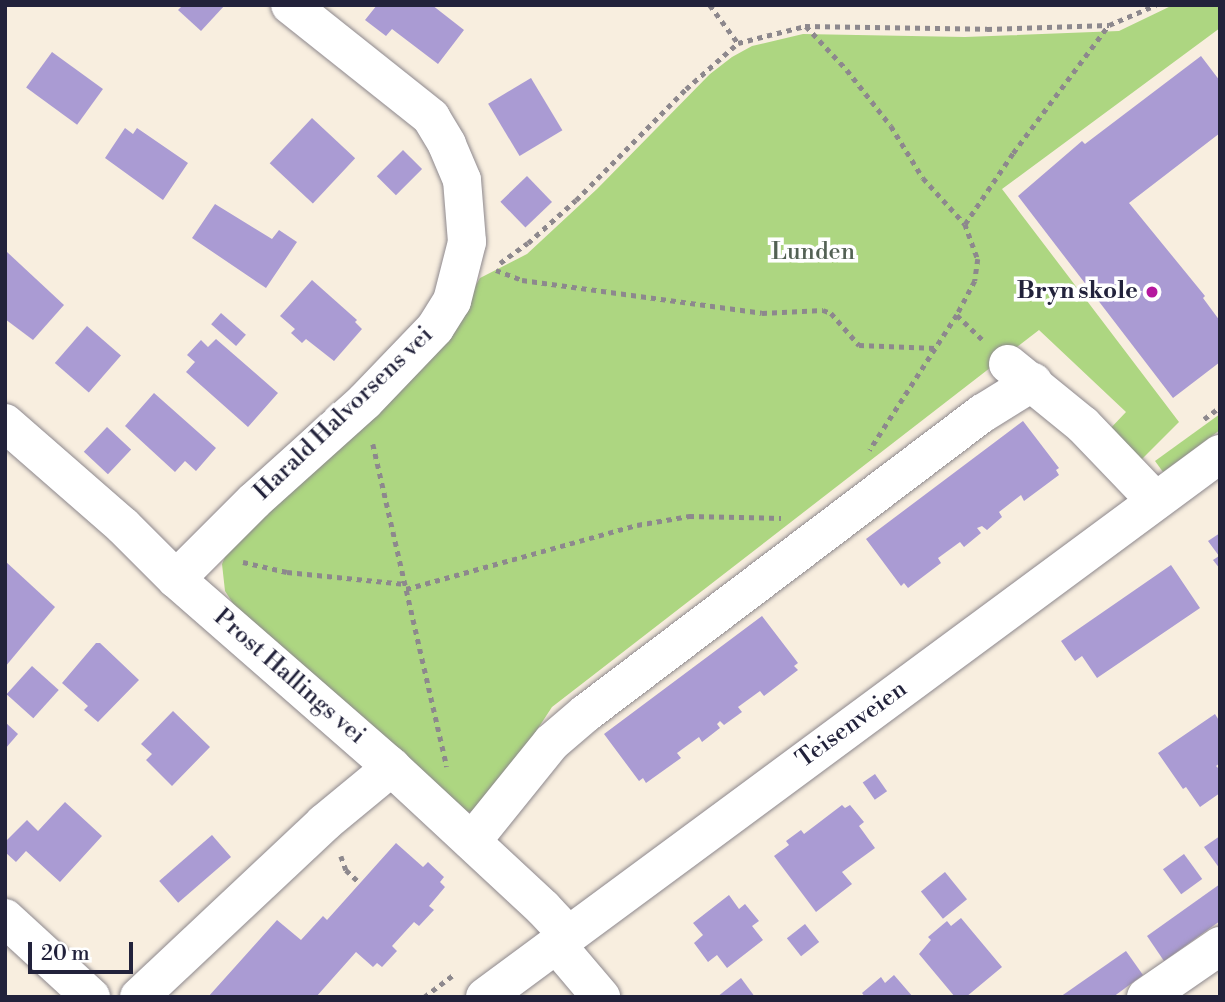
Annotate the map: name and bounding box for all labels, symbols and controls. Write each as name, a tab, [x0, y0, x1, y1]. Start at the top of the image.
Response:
park label: Lunden	[771, 239, 855, 267]
place label: Bryn skole	[1017, 278, 1138, 306]
marker: Bryn skole	[1144, 284, 1160, 300]
street label: Harald Halvorsens vei	[249, 321, 439, 507]
street label: Prost Hallings vei	[207, 603, 371, 751]
street label: Teisenveien	[791, 675, 913, 775]
scale bar	[32, 928, 136, 972]
text: 20 m	[41, 941, 90, 967]

